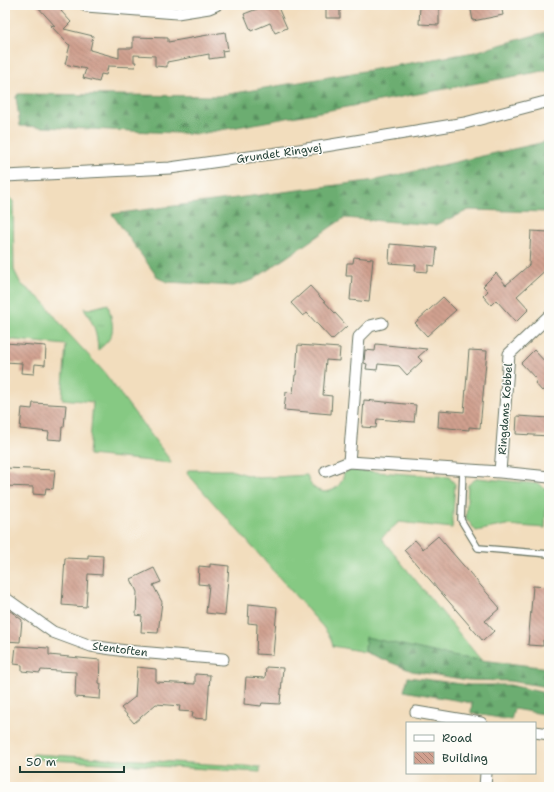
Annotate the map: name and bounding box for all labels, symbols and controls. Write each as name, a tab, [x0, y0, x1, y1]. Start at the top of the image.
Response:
street label: Grundet Ringvej	[235, 140, 323, 167]
street label: Ringdams Kobbel	[495, 362, 516, 455]
street label: Stentoften	[91, 639, 149, 660]
legend	[406, 722, 536, 774]
text: Road	[442, 730, 473, 746]
scale bar	[20, 748, 124, 774]
text: Building	[442, 750, 488, 766]
text: 50 m	[26, 754, 56, 770]

